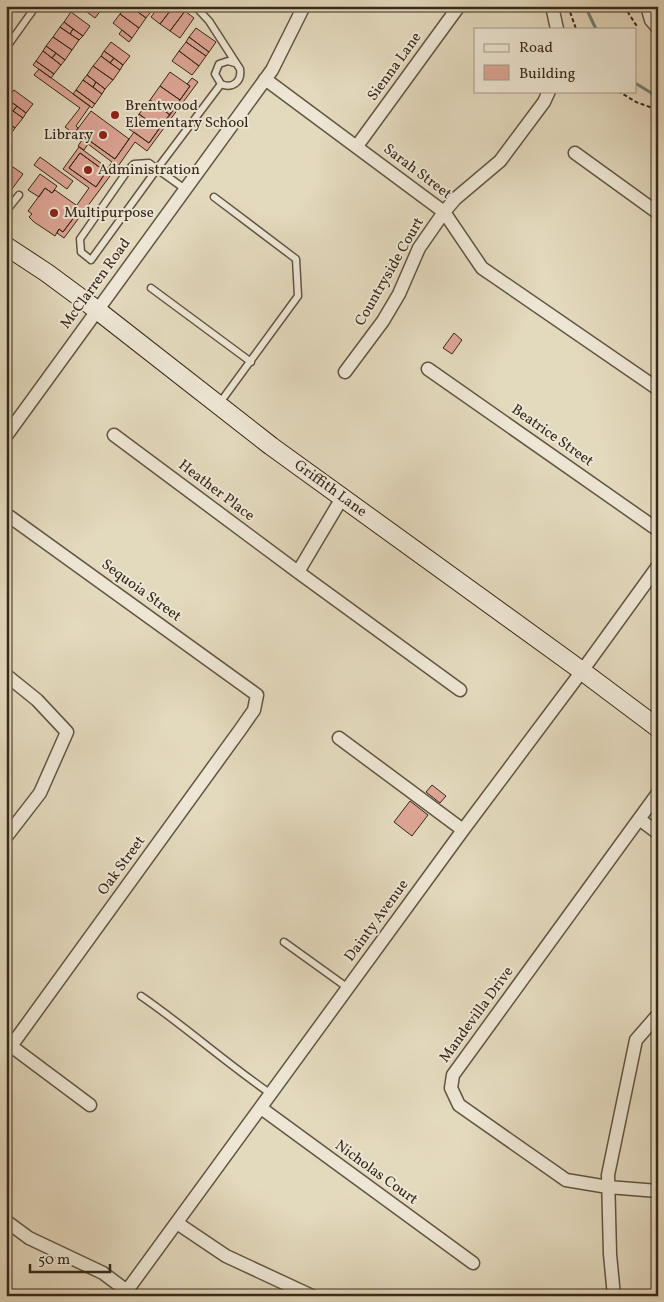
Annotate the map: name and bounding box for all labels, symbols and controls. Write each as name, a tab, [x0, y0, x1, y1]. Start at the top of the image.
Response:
street label: Sienna Lane	[363, 28, 427, 106]
legend	[474, 28, 636, 92]
text: Road	[519, 38, 553, 59]
text: Building	[519, 64, 576, 85]
place label: Brentwood Elementary School	[125, 96, 248, 134]
marker: Brentwood Elementary School	[109, 109, 121, 121]
place label: Library	[44, 125, 93, 146]
marker: Library	[97, 129, 109, 141]
street label: Sarah Street	[378, 139, 456, 205]
place label: Administration	[98, 160, 200, 181]
marker: Administration	[82, 164, 94, 176]
place label: Multipurpose	[64, 203, 154, 224]
marker: Multipurpose	[48, 207, 60, 219]
street label: Countryside Court	[350, 214, 430, 330]
street label: McClarren Road	[56, 234, 136, 334]
street label: Beatrice Street	[507, 400, 597, 472]
street label: Heather Place	[173, 455, 259, 527]
street label: Griffith Lane	[289, 455, 371, 523]
street label: Sequoia Street	[97, 555, 185, 627]
street label: Oak Street	[93, 832, 151, 900]
street label: Dainty Avenue	[340, 876, 414, 966]
street label: Mandevilla Drive	[435, 963, 519, 1067]
street label: Nicholas Court	[330, 1136, 422, 1210]
scale bar	[30, 1242, 110, 1274]
text: 50 m	[38, 1250, 70, 1271]

